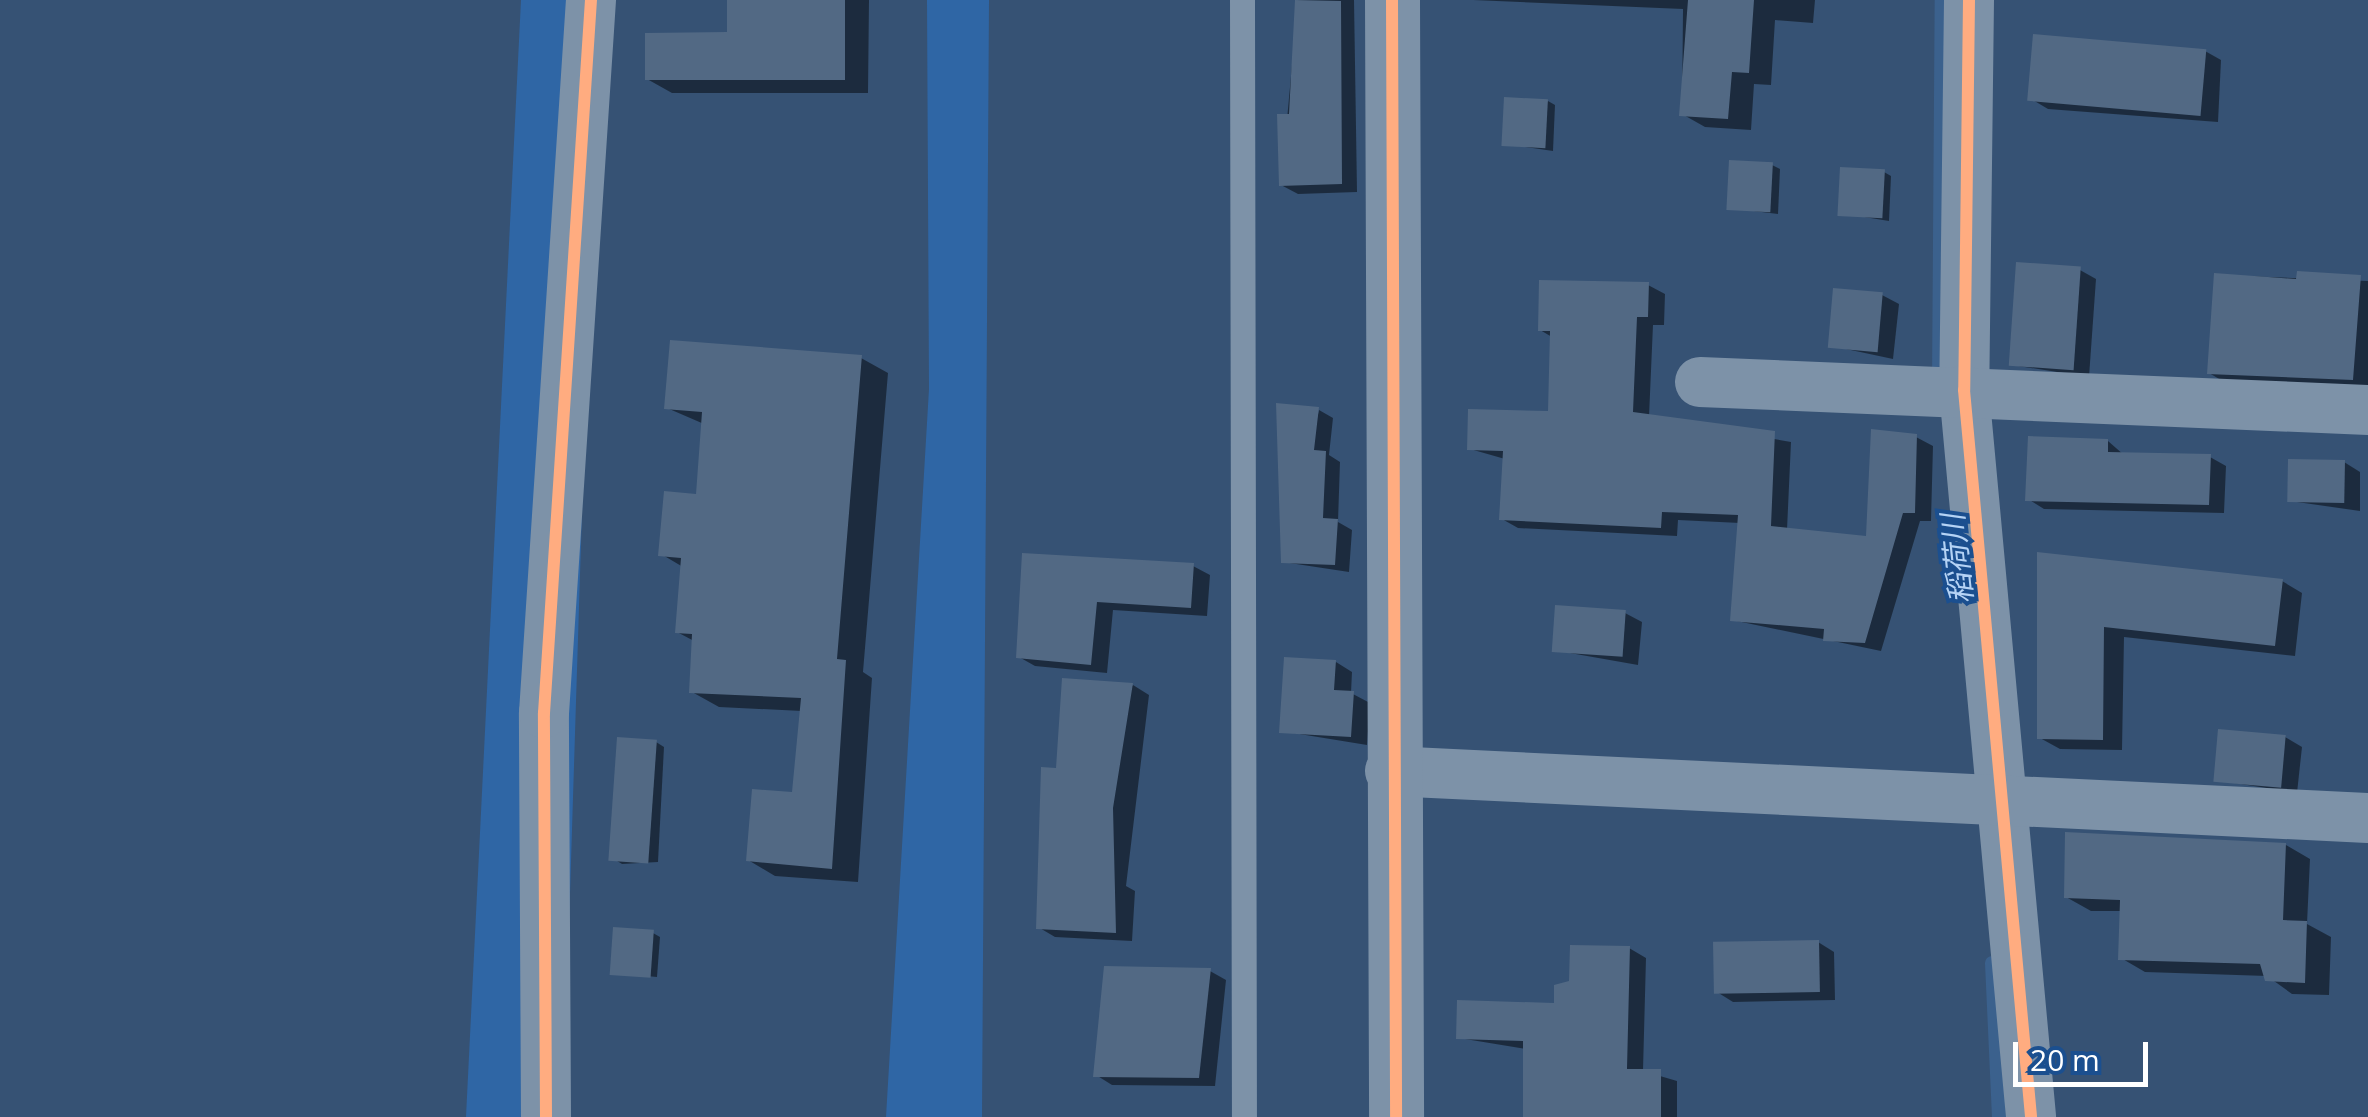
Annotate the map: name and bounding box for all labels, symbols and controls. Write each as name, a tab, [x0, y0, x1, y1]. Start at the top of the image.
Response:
water label: 稻荷川	[1934, 512, 1980, 606]
scale bar	[2018, 1022, 2153, 1084]
text: 20 m	[2030, 1039, 2100, 1080]

